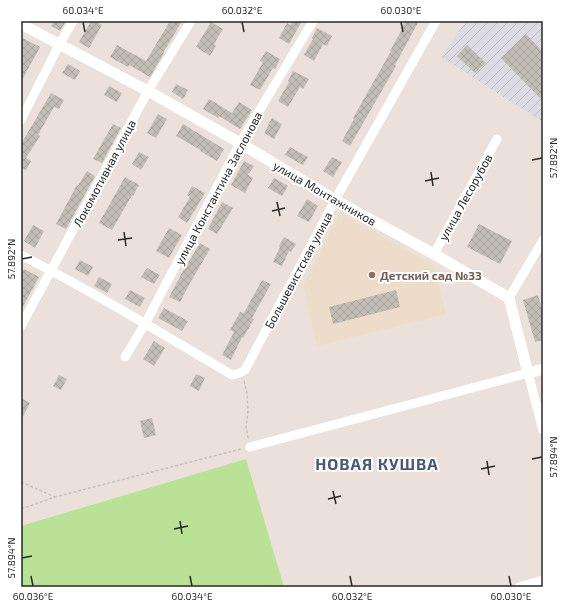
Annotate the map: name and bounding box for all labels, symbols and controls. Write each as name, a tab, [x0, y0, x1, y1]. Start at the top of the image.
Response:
text: 60.034°E	[62, 4, 104, 16]
text: 60.032°E	[222, 4, 263, 16]
text: 60.030°E	[381, 4, 422, 16]
street label: улица Константина Заслонова	[172, 109, 265, 268]
street label: Локомотивная улица	[70, 117, 139, 230]
text: 57.892°N	[547, 138, 559, 178]
street label: улица Лесорубов	[435, 151, 495, 243]
street label: улица Монтажников	[271, 158, 379, 229]
street label: Большевистская улица	[261, 209, 336, 331]
text: 57.892°N	[5, 239, 17, 279]
place label: Детский сад №33	[380, 268, 482, 282]
marker: Детский сад №33	[367, 270, 377, 280]
text: 57.894°N	[547, 437, 559, 477]
district label: НОВАЯ КУШВА	[315, 454, 439, 473]
text: 57.894°N	[5, 538, 17, 578]
text: 60.036°E	[13, 590, 54, 602]
text: 60.034°E	[171, 590, 213, 602]
text: 60.032°E	[332, 590, 373, 602]
text: 60.030°E	[491, 590, 532, 602]

